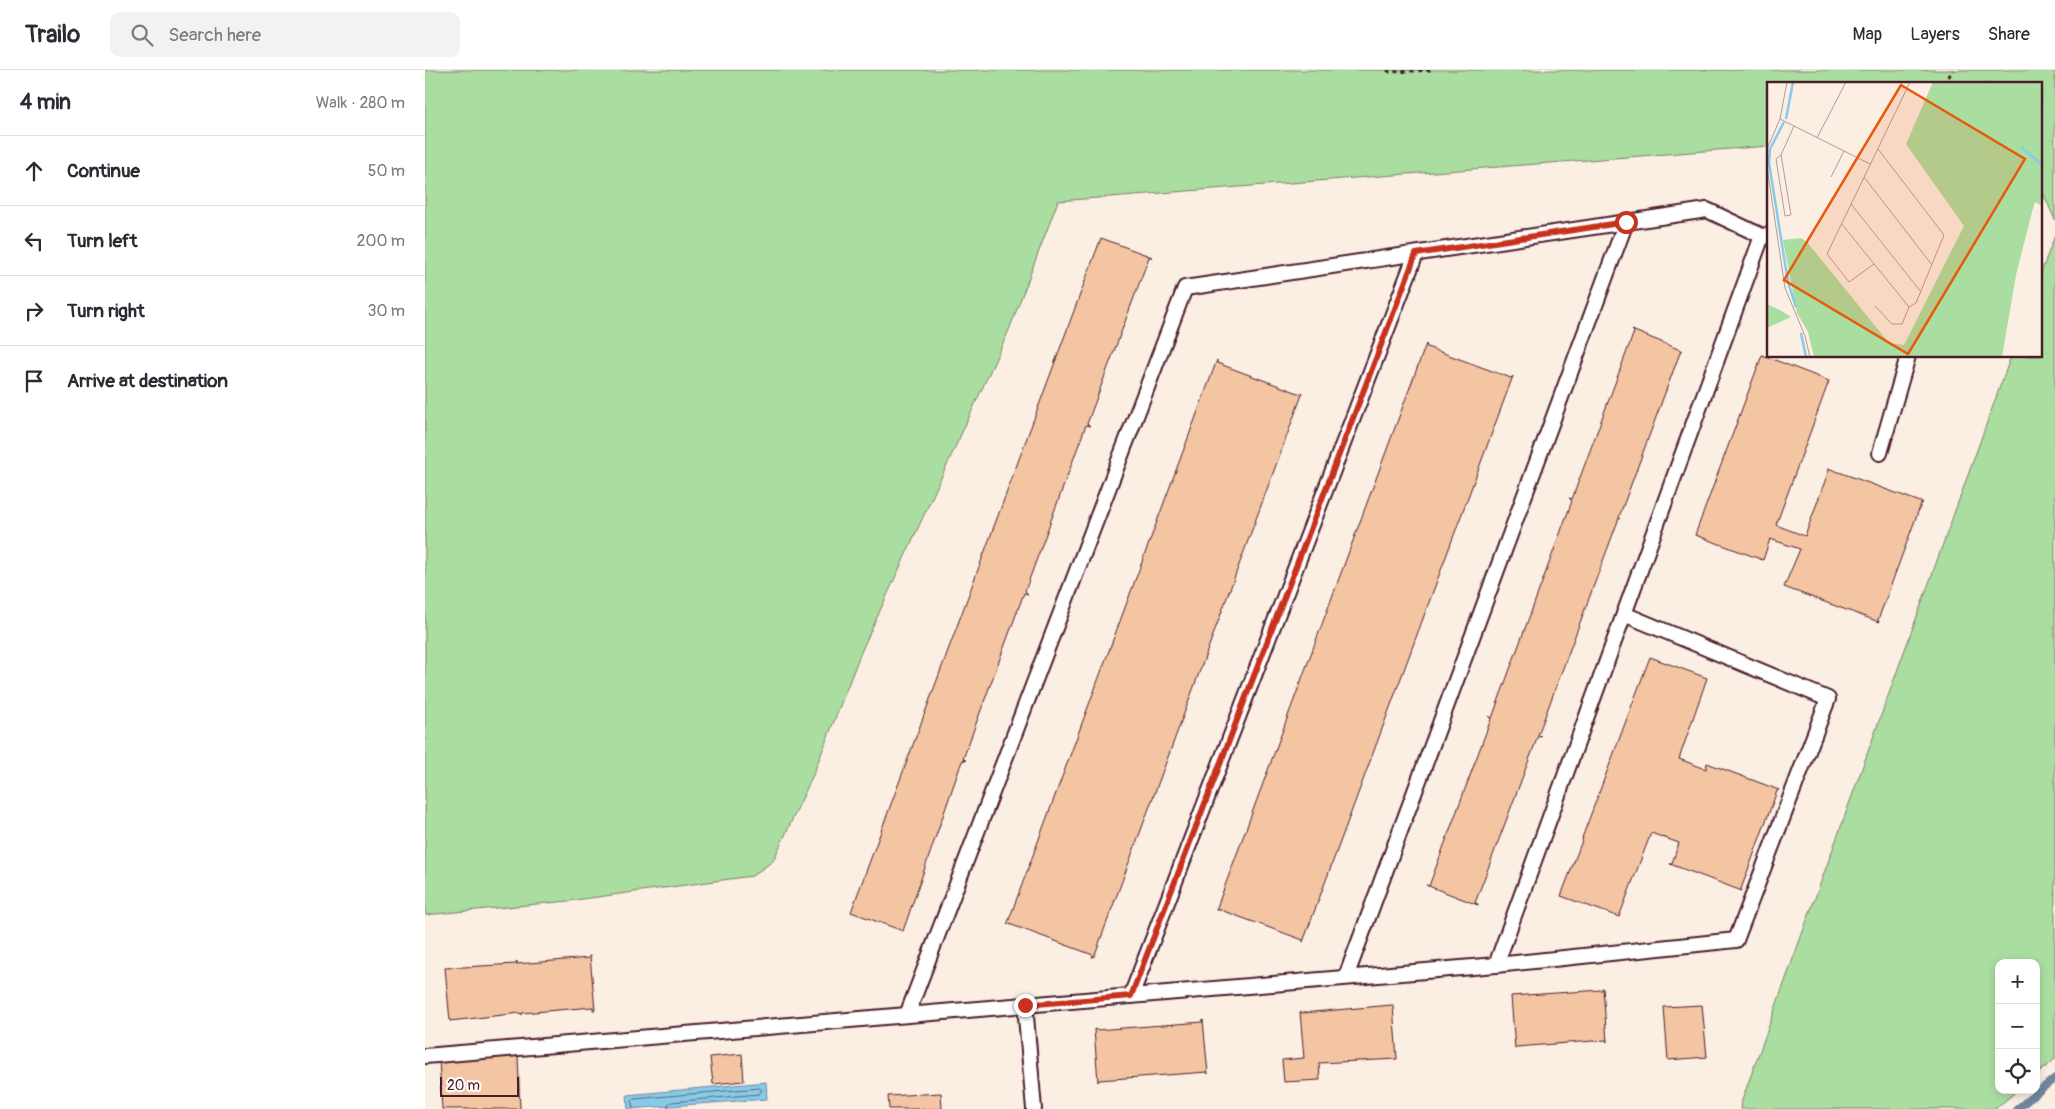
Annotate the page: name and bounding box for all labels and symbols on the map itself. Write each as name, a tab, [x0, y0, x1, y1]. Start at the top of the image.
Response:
inset map	[1767, 82, 2043, 358]
route start	[1615, 211, 1638, 234]
route end	[1014, 994, 1037, 1017]
scale bar	[440, 1074, 519, 1097]

